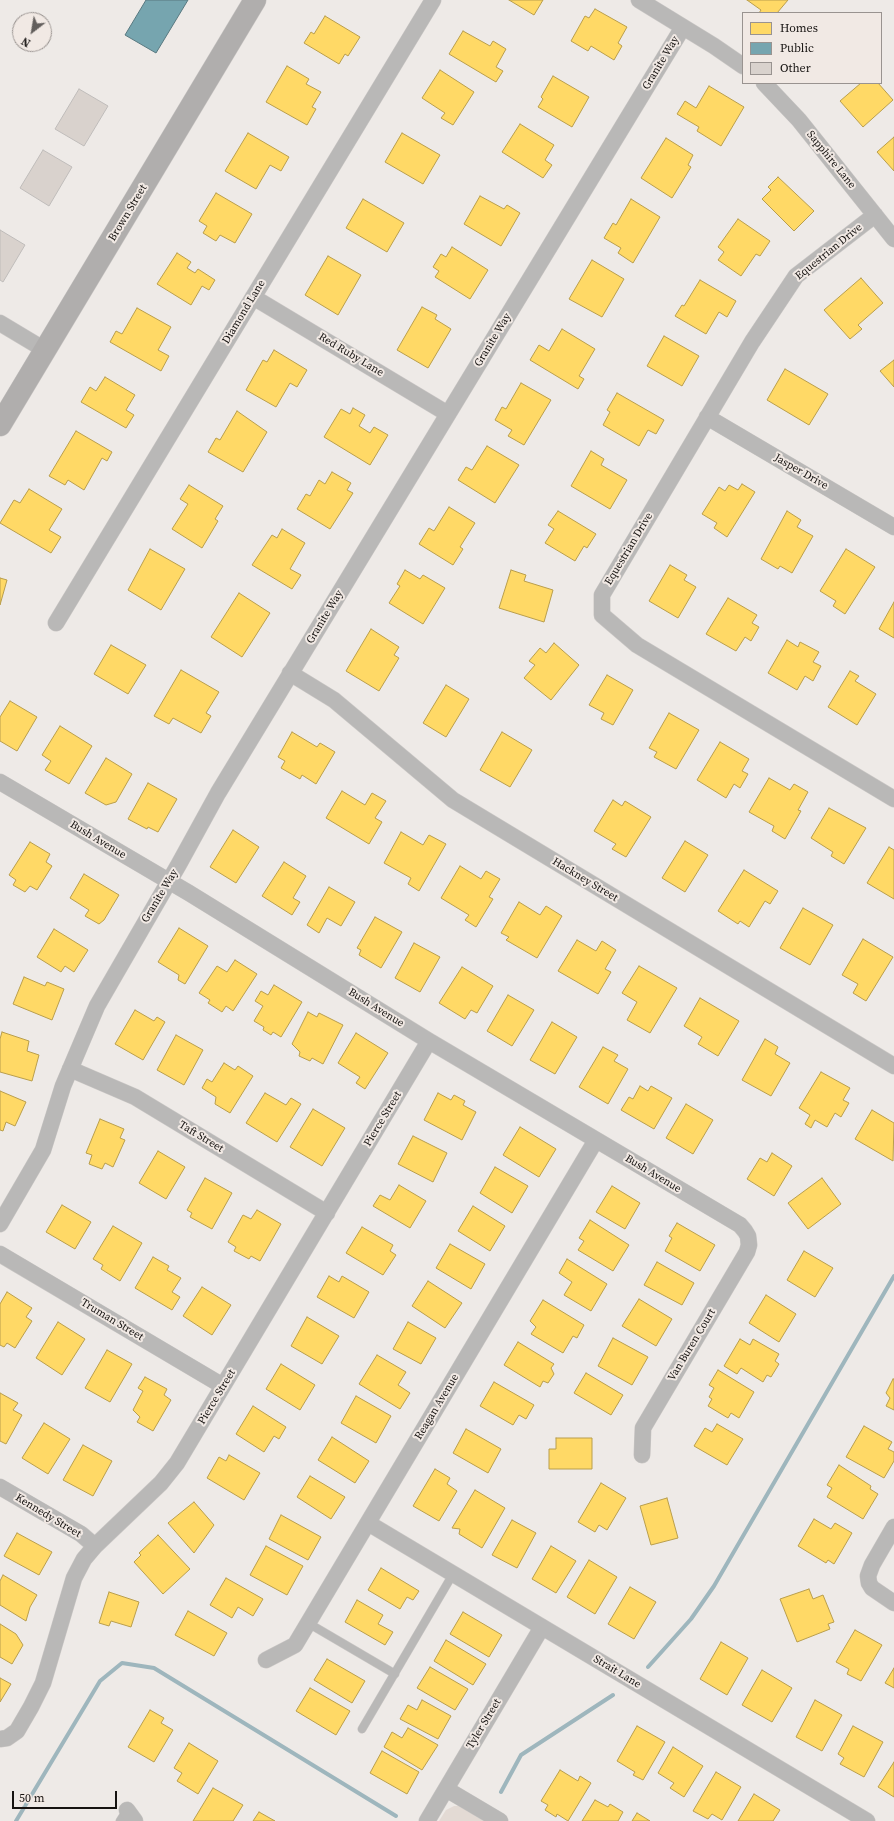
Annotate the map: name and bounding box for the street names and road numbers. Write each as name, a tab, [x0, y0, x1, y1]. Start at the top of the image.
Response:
street label: Granite Way	[640, 34, 682, 92]
street label: Sapphire Lane	[804, 128, 858, 192]
street label: Brown Street	[106, 182, 150, 244]
street label: Equestrian Drive	[793, 221, 865, 283]
street label: Diamond Lane	[220, 278, 268, 346]
street label: Granite Way	[472, 311, 514, 369]
street label: Red Ruby Lane	[316, 330, 386, 380]
street label: Jasper Drive	[772, 451, 830, 493]
street label: Equestrian Drive	[602, 510, 656, 588]
street label: Granite Way	[304, 588, 346, 646]
street label: Bush Avenue	[68, 818, 128, 862]
street label: Hackney Street	[550, 855, 620, 905]
street label: Granite Way	[139, 867, 181, 925]
street label: Bush Avenue	[346, 986, 406, 1030]
street label: Pierce Street	[361, 1089, 405, 1149]
street label: Taft Street	[176, 1118, 226, 1156]
street label: Bush Avenue	[623, 1152, 683, 1196]
street label: Truman Street	[78, 1296, 146, 1344]
street label: Van Buren Court	[665, 1307, 719, 1383]
street label: Pierce Street	[195, 1367, 239, 1427]
street label: Reagan Avenue	[412, 1372, 462, 1442]
street label: Kennedy Street	[13, 1491, 83, 1541]
street label: Strait Lane	[591, 1653, 643, 1691]
street label: Tyler Street	[464, 1697, 504, 1751]

